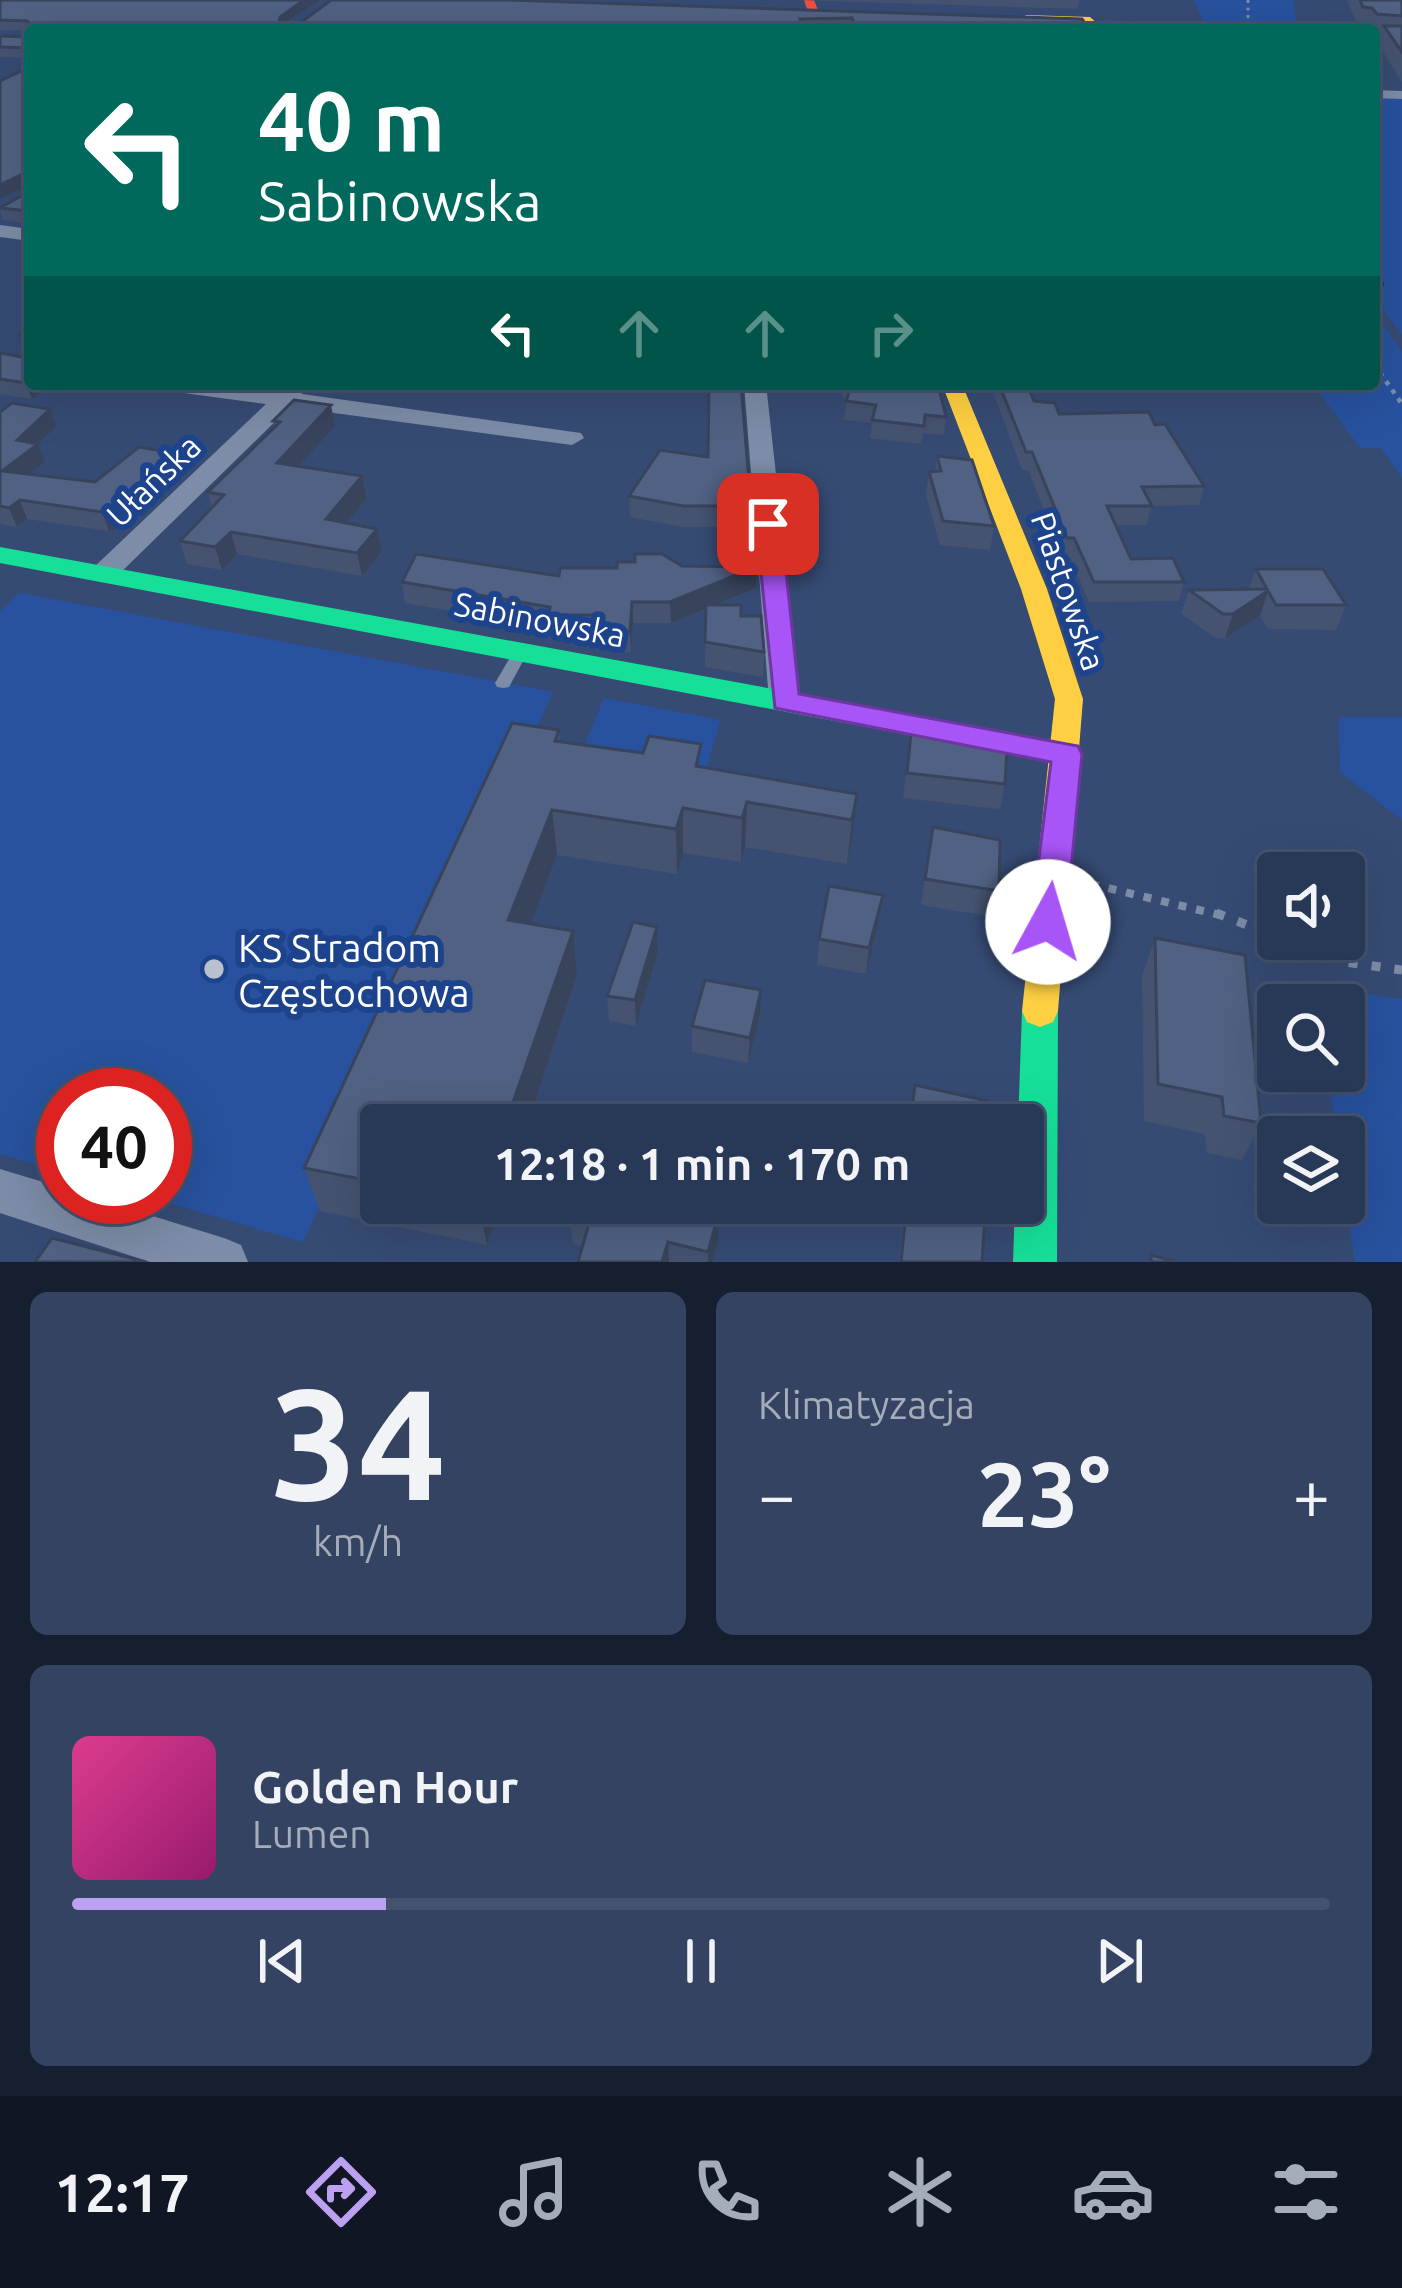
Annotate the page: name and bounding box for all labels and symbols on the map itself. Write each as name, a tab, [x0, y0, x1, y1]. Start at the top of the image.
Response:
street label: Ułańska	[99, 427, 207, 533]
pin	[717, 473, 819, 575]
street label: Piastowska	[1025, 507, 1113, 675]
street label: Sabinowska	[451, 584, 629, 654]
position arrow	[985, 859, 1111, 985]
place label: KS Stradom Częstochowa	[238, 926, 470, 1014]
marker: KS Stradom Częstochowa	[201, 956, 227, 982]
speed limit sign: 40	[36, 1068, 192, 1224]

